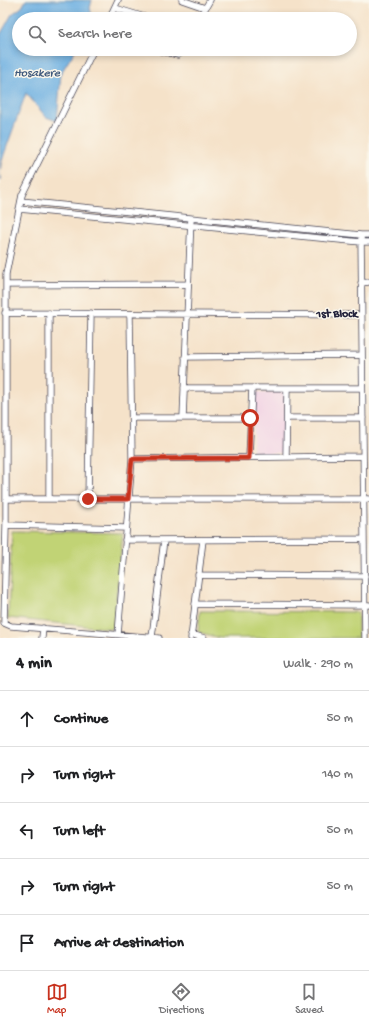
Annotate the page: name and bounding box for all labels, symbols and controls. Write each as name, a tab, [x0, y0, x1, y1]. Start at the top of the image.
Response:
search box	[12, 12, 357, 56]
icon: search	[26, 23, 48, 45]
text: Search here	[58, 25, 132, 43]
water label: Hosakere	[14, 67, 61, 81]
district label: 1st Block	[315, 308, 359, 322]
route start	[241, 409, 259, 427]
route end	[79, 490, 97, 508]
text: 4 min	[16, 654, 52, 674]
text: Walk · 290 m	[283, 657, 353, 672]
icon: ahead	[16, 708, 38, 730]
text: Continue	[54, 710, 108, 728]
text: 50 m	[326, 711, 353, 726]
icon: right	[16, 764, 38, 786]
text: Turn right	[54, 766, 114, 784]
text: 140 m	[322, 767, 353, 782]
icon: left	[16, 820, 38, 842]
text: Turn left	[54, 822, 105, 840]
text: 50 m	[326, 823, 353, 838]
icon: right	[16, 876, 38, 898]
text: Turn right	[54, 878, 114, 896]
text: 50 m	[326, 879, 353, 894]
icon: arrive	[16, 932, 38, 954]
text: Arrive at destination	[54, 934, 184, 952]
tab: Map	[46, 981, 68, 1017]
tab: Directions	[159, 981, 204, 1017]
tab: Saved	[295, 981, 323, 1017]

